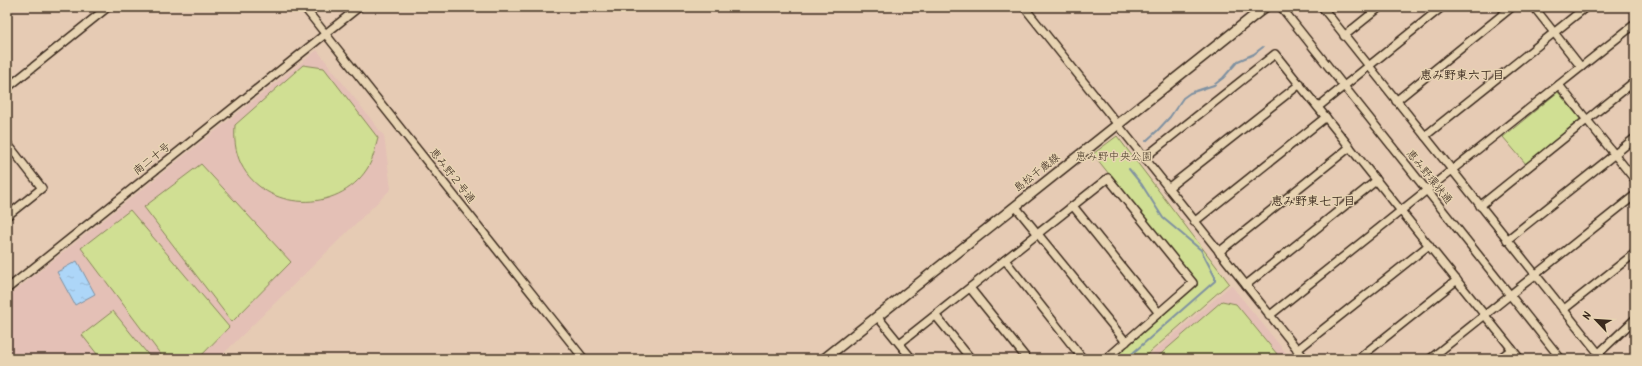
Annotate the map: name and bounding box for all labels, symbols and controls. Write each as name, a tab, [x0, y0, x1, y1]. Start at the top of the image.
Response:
district label: 恵み野東六丁目	[1420, 66, 1504, 85]
street label: 南二十号	[129, 138, 175, 180]
street label: 恵み野２号通	[425, 144, 479, 208]
street label: 恵み野環状通	[1401, 146, 1457, 208]
park label: 恵み野中央公園	[1076, 148, 1153, 166]
street label: 島松千歳線	[1010, 149, 1064, 197]
district label: 恵み野東七丁目	[1271, 192, 1355, 211]
north arrow	[1576, 300, 1616, 340]
text: N	[1578, 309, 1597, 323]

